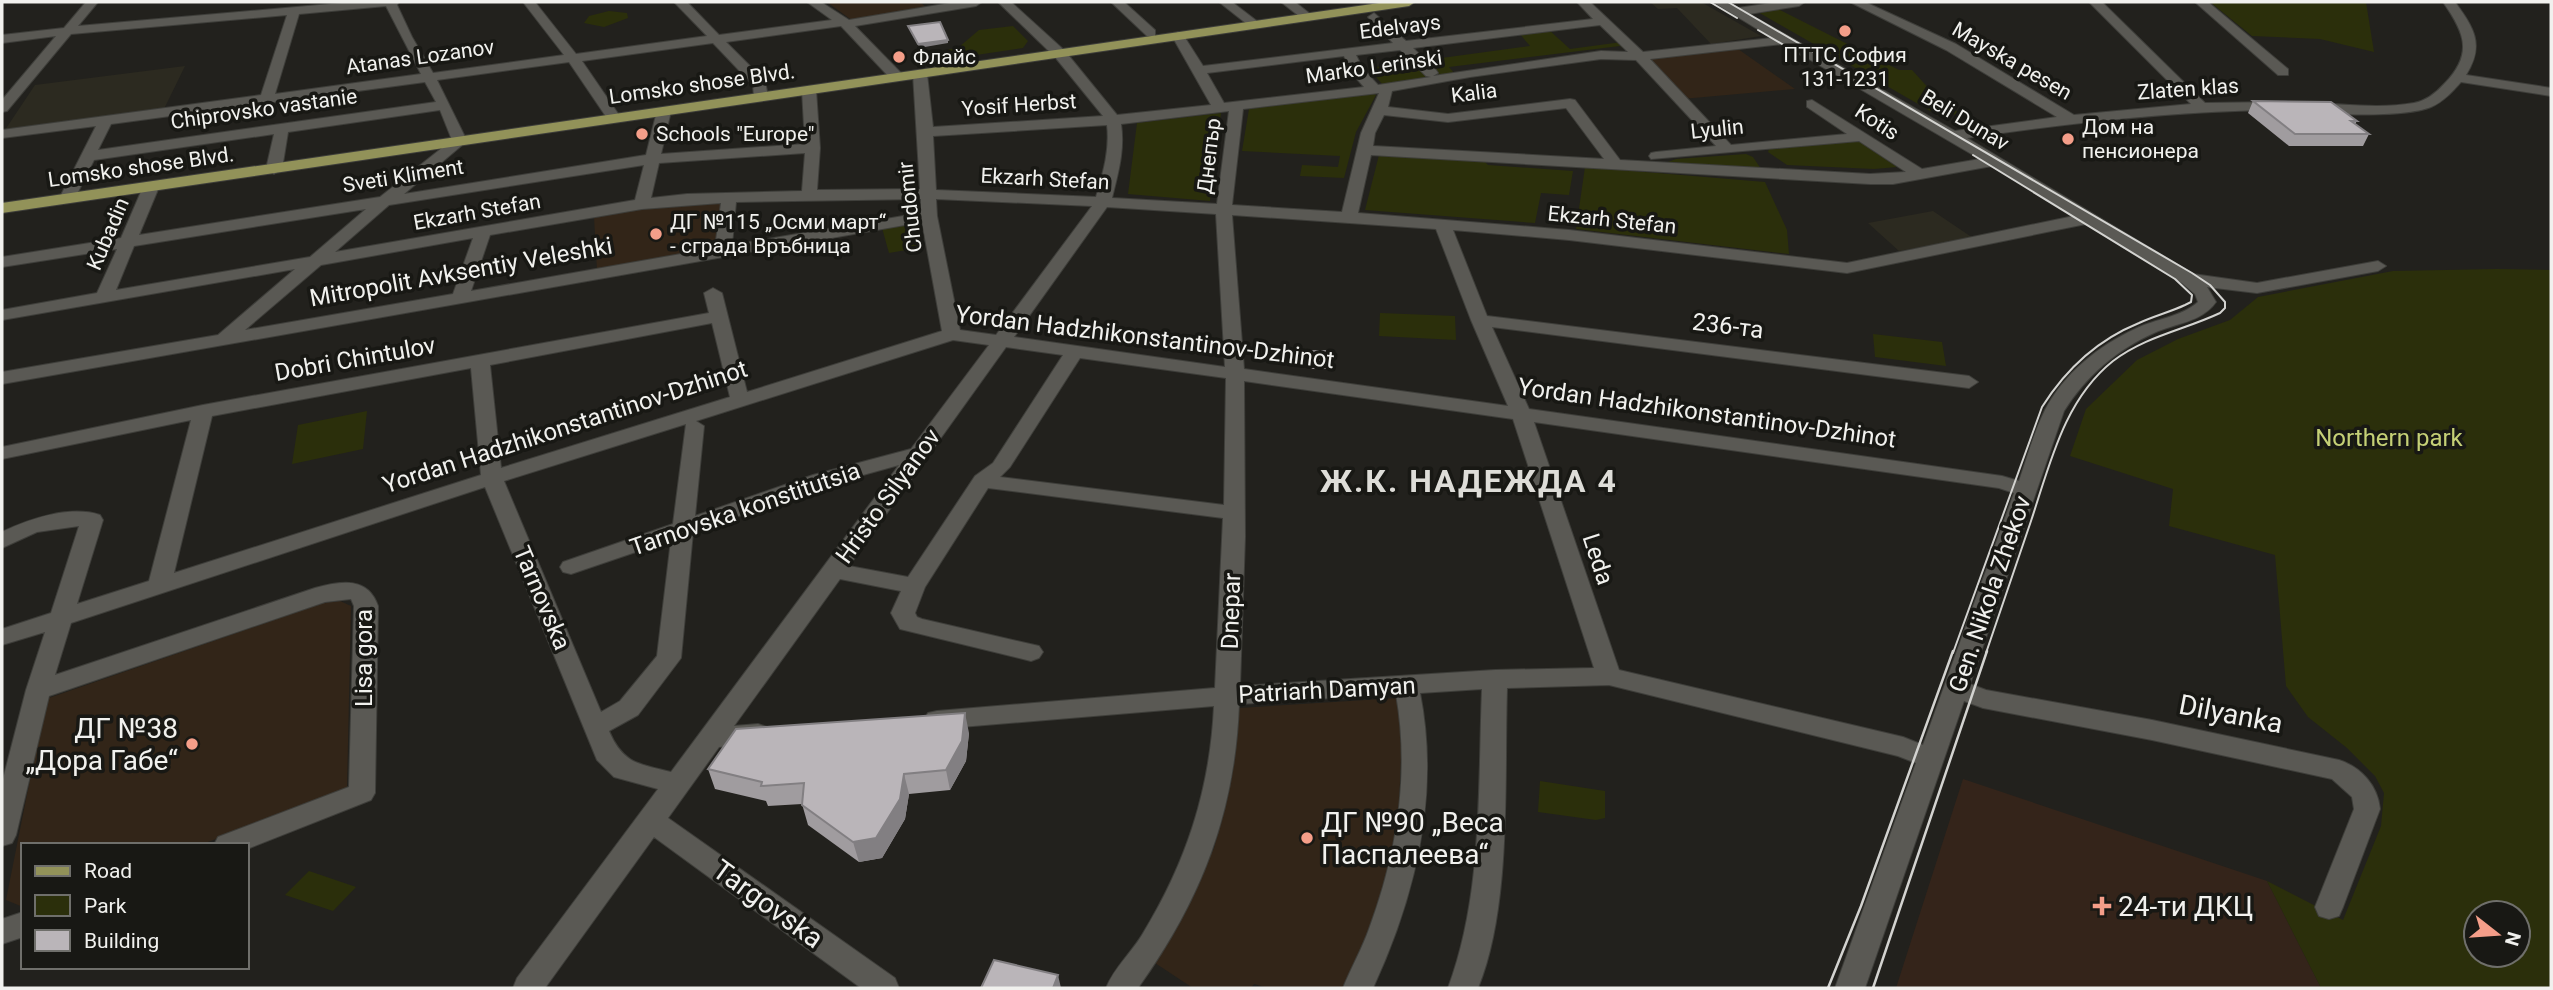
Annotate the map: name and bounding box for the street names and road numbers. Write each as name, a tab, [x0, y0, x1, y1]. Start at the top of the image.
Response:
street label: Edelvays	[1358, 10, 1442, 44]
street label: Mayska pesen	[1948, 17, 2076, 105]
street label: Atanas Lozanov	[344, 35, 496, 79]
street label: Marko Lerinski	[1304, 46, 1444, 88]
street label: Lomsko shose Blvd.	[607, 59, 797, 109]
street label: Zlaten klas	[2136, 73, 2240, 105]
street label: Kalia	[1450, 78, 1498, 108]
street label: Chiprovsko vastanie	[169, 84, 359, 134]
street label: Beli Dunav	[1917, 84, 2013, 156]
street label: Yosif Herbst	[961, 89, 1077, 121]
street label: Kotis	[1850, 99, 1904, 145]
street label: Lyulin	[1689, 114, 1745, 144]
street label: Днепър	[1192, 117, 1226, 195]
street label: Lomsko shose Blvd.	[46, 142, 236, 192]
street label: Sveti Kliment	[341, 155, 465, 197]
street label: Chudomir	[893, 160, 927, 254]
street label: Ekzarh Stefan	[980, 164, 1110, 194]
street label: Ekzarh Stefan	[411, 189, 543, 235]
street label: Kubadin	[82, 194, 134, 274]
street label: Ekzarh Stefan	[1547, 201, 1677, 239]
street label: Mitropolit Avksentiy Veleshki	[308, 232, 614, 312]
street label: Yordan Hadzhikonstantinov-Dzhinot	[954, 300, 1336, 374]
street label: 236-та	[1691, 308, 1765, 344]
street label: Dobri Chintulov	[272, 331, 438, 387]
street label: Yordan Hadzhikonstantinov-Dzhinot	[379, 355, 751, 499]
street label: Yordan Hadzhikonstantinov-Dzhinot	[1516, 373, 1898, 453]
street label: Hristo Silyanov	[830, 423, 946, 569]
street label: Tarnovska konstitutsia	[626, 456, 864, 562]
street label: Gen. Nikola Zhekov	[1943, 492, 2037, 696]
street label: Leda	[1577, 530, 1619, 588]
street label: Tarnovska	[508, 542, 576, 654]
street label: Dnepar	[1216, 572, 1246, 650]
street label: Lisa gora	[350, 609, 378, 707]
street label: Patriarh Damyan	[1238, 671, 1416, 709]
street label: Dilyanka	[2176, 688, 2286, 740]
street label: Targovska	[706, 853, 830, 955]

